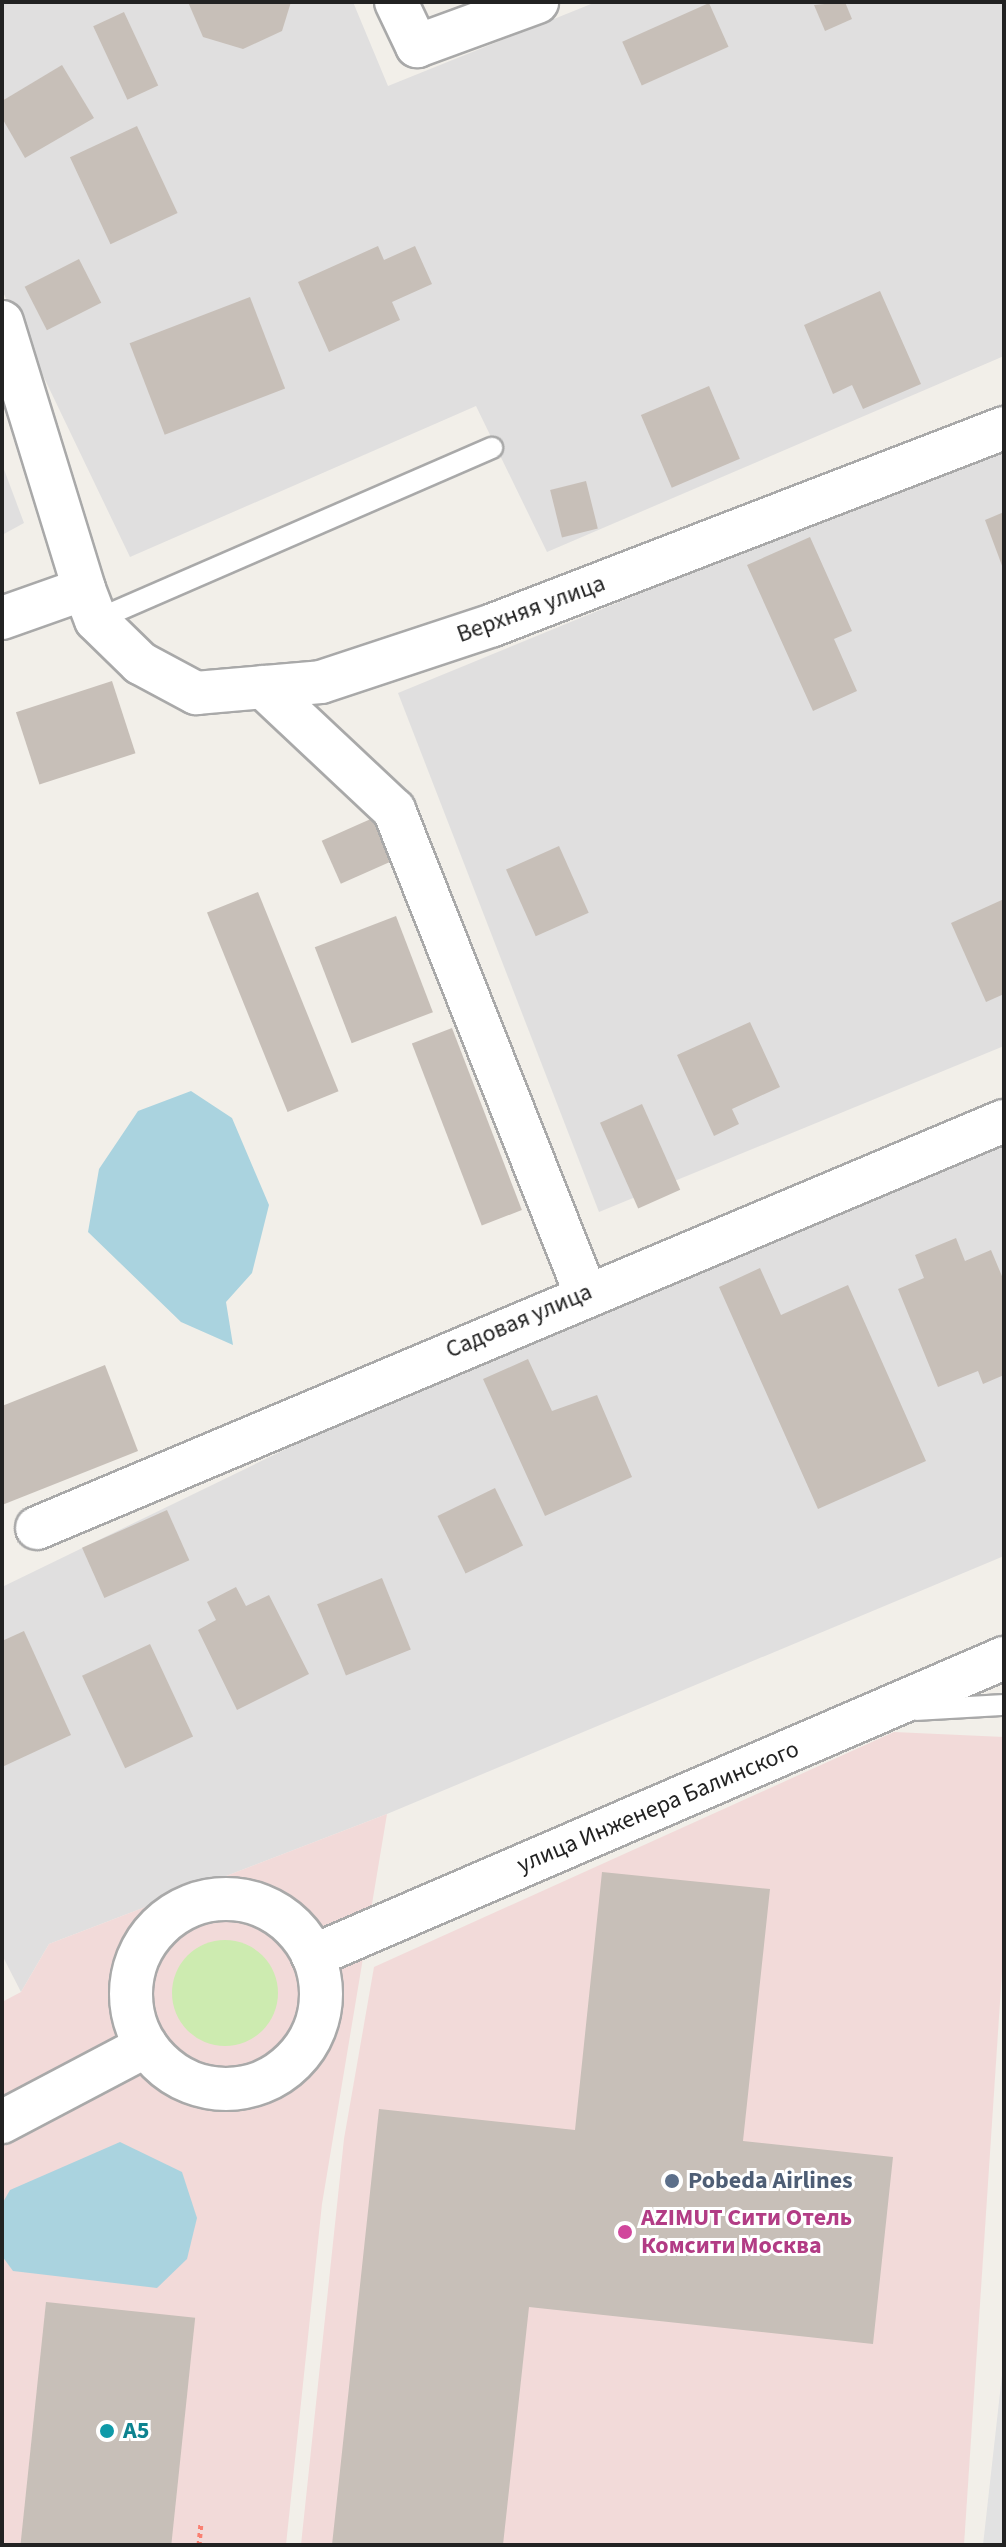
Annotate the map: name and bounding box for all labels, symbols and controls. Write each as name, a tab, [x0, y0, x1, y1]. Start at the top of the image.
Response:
street label: Верхняя улица	[453, 569, 609, 649]
street label: Садовая улица	[442, 1277, 596, 1365]
street label: улица Инженера Балинского	[513, 1734, 803, 1880]
place label: Pobeda Airlines	[688, 2167, 853, 2195]
marker: Pobeda Airlines	[663, 2172, 681, 2190]
place label: AZIMUT Сити Отель Комсити Москва	[641, 2204, 852, 2260]
marker: AZIMUT Сити Отель Комсити Москва	[616, 2223, 634, 2241]
place label: А5	[123, 2417, 149, 2445]
marker: А5	[98, 2422, 116, 2440]

